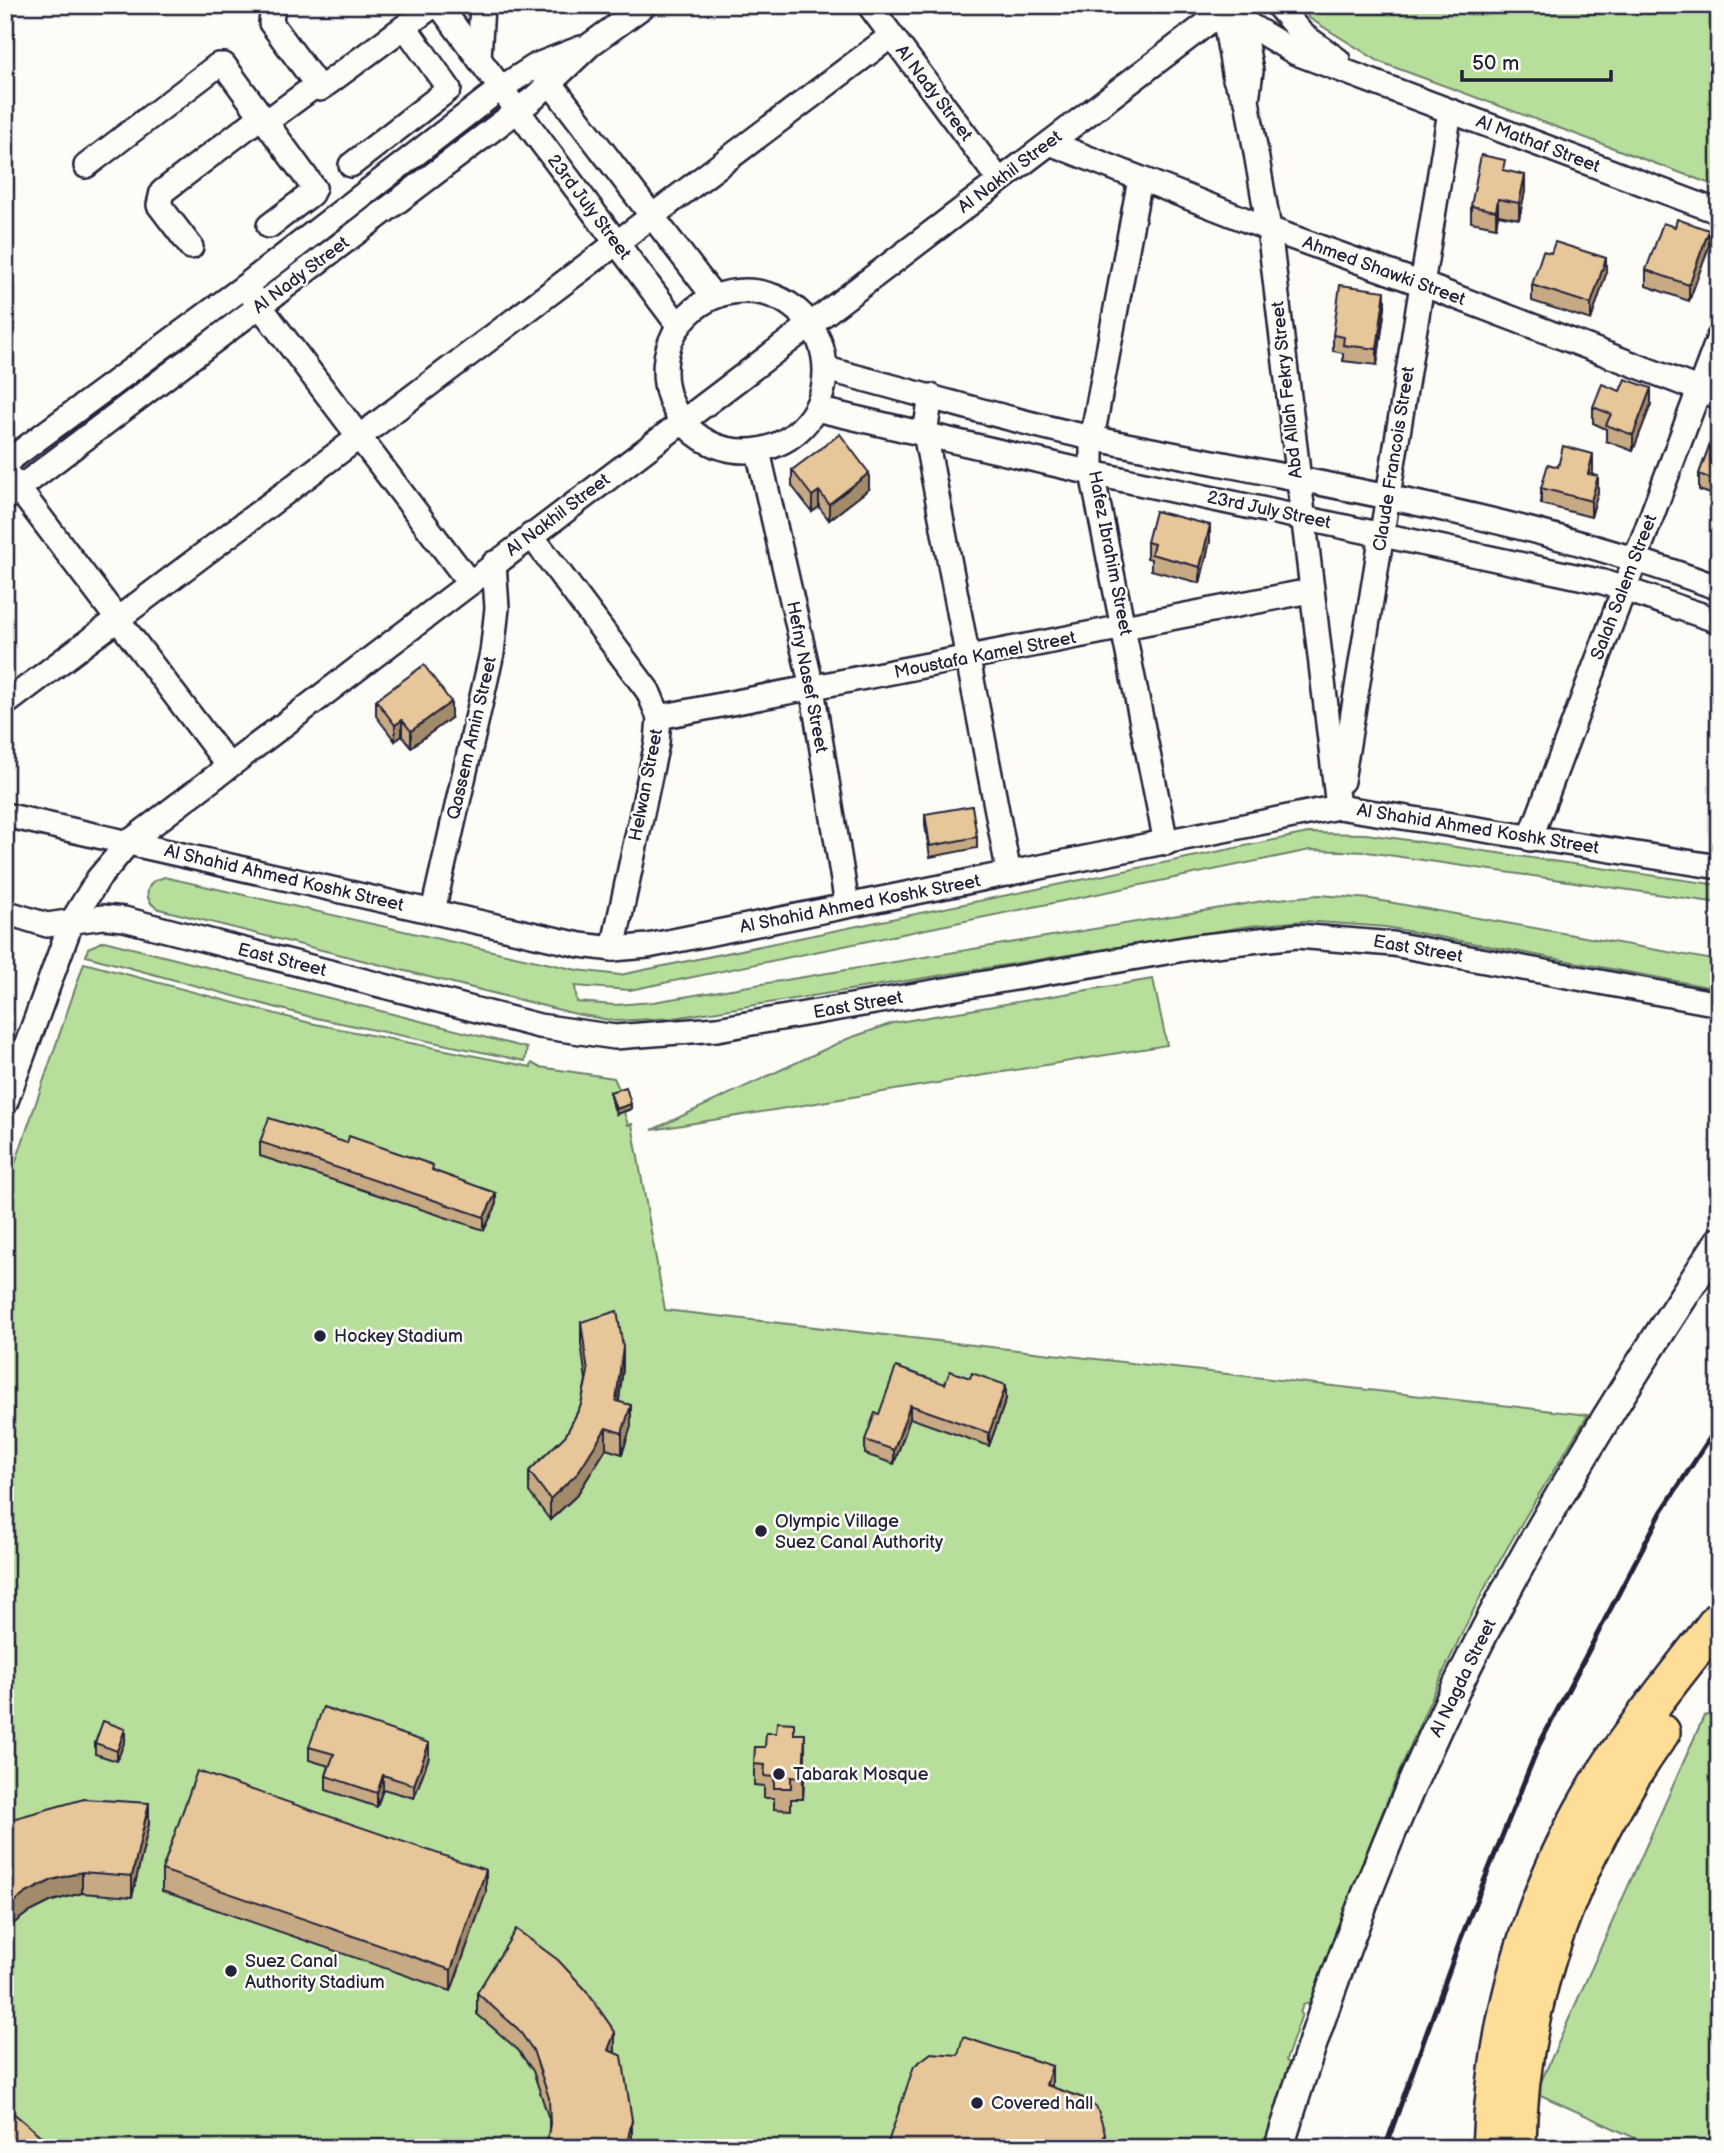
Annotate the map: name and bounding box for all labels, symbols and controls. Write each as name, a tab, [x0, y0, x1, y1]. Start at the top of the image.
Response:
scale bar	[1462, 38, 1610, 82]
street label: Al Nady Street	[891, 41, 977, 146]
text: 50 m	[1472, 51, 1519, 76]
street label: Al Mathaf Street	[1473, 111, 1603, 177]
street label: Al Nakhil Street	[954, 126, 1066, 218]
street label: 23rd July Street	[543, 150, 636, 264]
street label: Al Nady Street	[249, 232, 354, 318]
street label: Ahmed Shawki Street	[1300, 232, 1469, 310]
street label: Abd Allah Fekry Street	[1267, 300, 1307, 480]
street label: Claude Francois Street	[1369, 365, 1419, 553]
street label: Al Nakhil Street	[502, 469, 614, 561]
street label: Hafez Ibrahim Street	[1084, 469, 1136, 638]
street label: 23rd July Street	[1205, 487, 1333, 533]
street label: Salah Salem Street	[1587, 511, 1662, 663]
street label: Hefny Nasef Street	[782, 599, 832, 755]
street label: Moustafa Kamel Street	[892, 627, 1078, 683]
street label: Qassem Amin Street	[443, 654, 501, 822]
street label: Helwan Street	[625, 727, 667, 843]
street label: Al Shahid Ahmed Koshk Street	[1355, 799, 1601, 859]
street label: Al Shahid Ahmed Koshk Street	[162, 840, 406, 916]
street label: Al Shahid Ahmed Koshk Street	[738, 870, 983, 938]
street label: East Street	[1372, 931, 1465, 967]
street label: East Street	[236, 939, 329, 981]
street label: East Street	[812, 987, 905, 1023]
place label: Hockey Stadium	[334, 1326, 463, 1347]
marker: Hockey Stadium	[312, 1328, 328, 1344]
place label: Olympic Village Suez Canal Authority	[775, 1511, 944, 1553]
marker: Olympic Village Suez Canal Authority	[753, 1523, 769, 1539]
street label: Al Nagda Street	[1425, 1615, 1501, 1740]
place label: Tabarak Mosque	[793, 1764, 929, 1785]
marker: Tabarak Mosque	[771, 1766, 787, 1782]
place label: Suez Canal Authority Stadium	[245, 1951, 385, 1993]
marker: Suez Canal Authority Stadium	[223, 1963, 239, 1979]
place label: Covered hall	[991, 2093, 1093, 2114]
marker: Covered hall	[969, 2095, 985, 2111]

